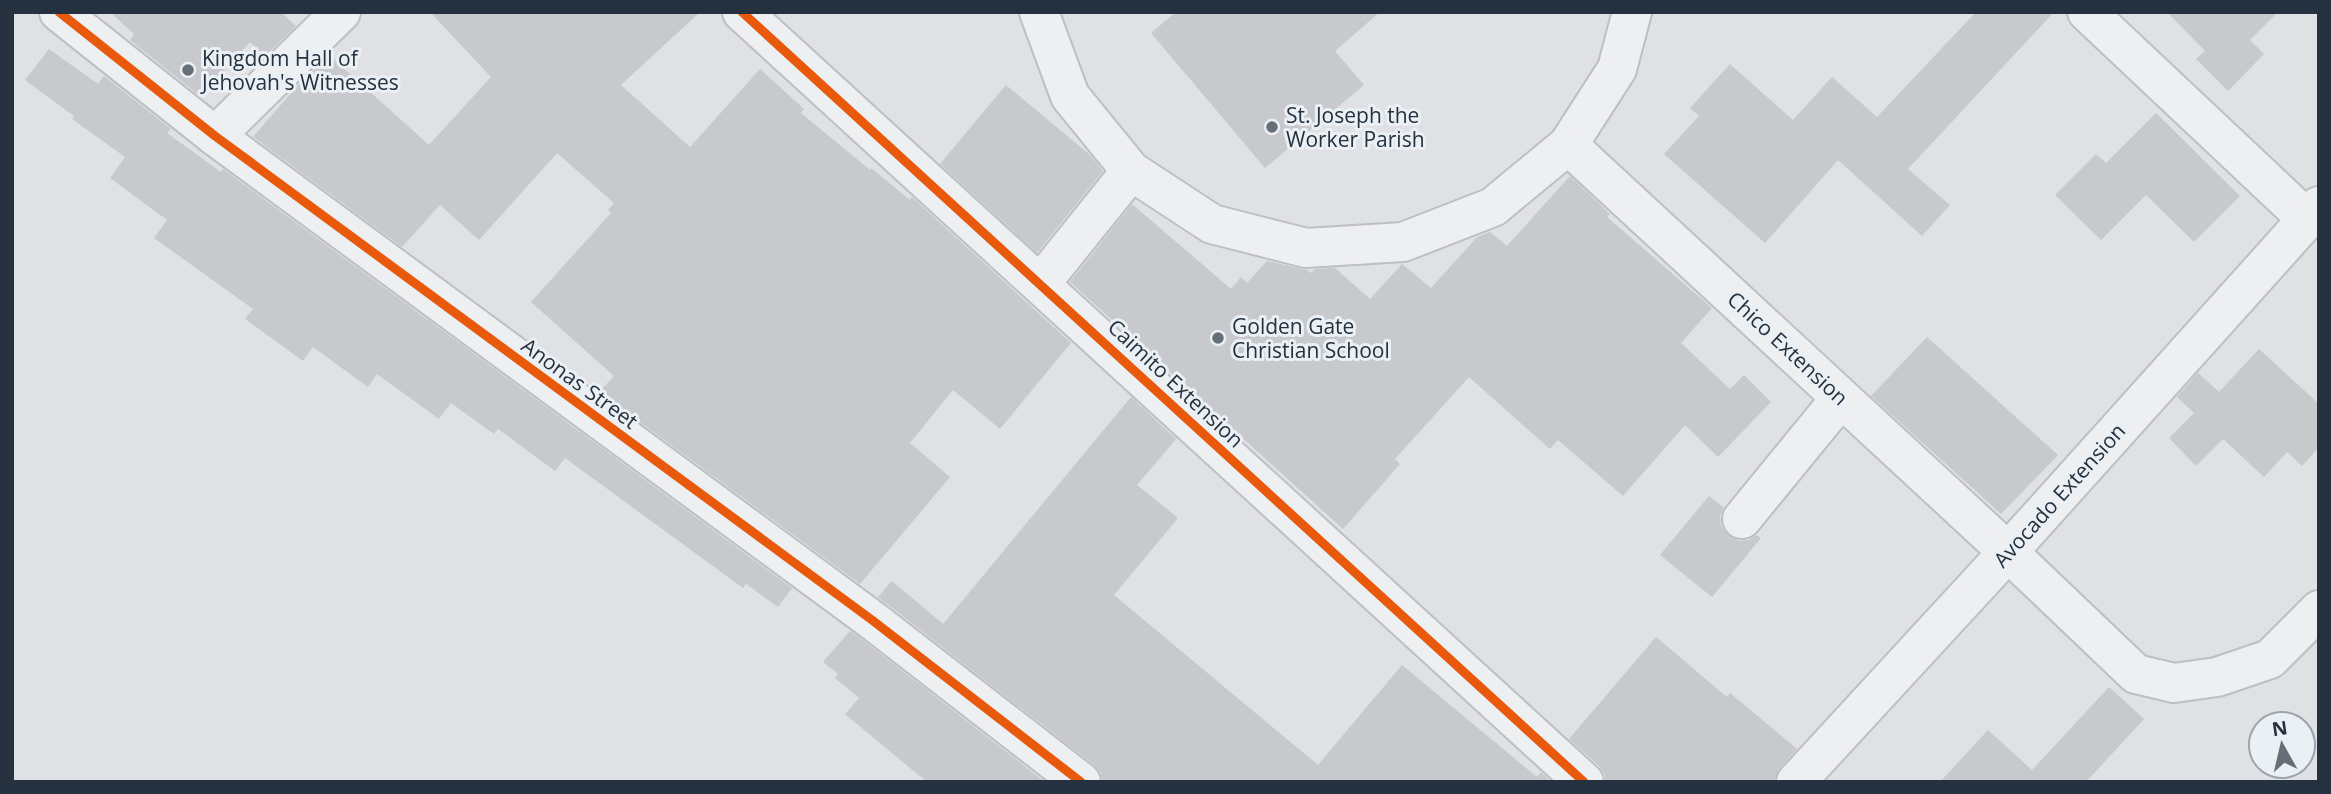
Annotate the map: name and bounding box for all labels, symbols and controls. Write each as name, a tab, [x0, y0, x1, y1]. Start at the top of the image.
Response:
place label: Kingdom Hall of Jehovah's Witnesses	[200, 44, 399, 96]
marker: Kingdom Hall of Jehovah's Witnesses	[180, 62, 196, 78]
place label: St. Joseph the Worker Parish	[1286, 101, 1425, 153]
marker: St. Joseph the Worker Parish	[1264, 119, 1280, 135]
street label: Chico Extension	[1722, 285, 1854, 411]
place label: Golden Gate Christian School	[1232, 312, 1390, 364]
street label: Caimito Extension	[1102, 313, 1250, 453]
marker: Golden Gate Christian School	[1210, 330, 1226, 346]
street label: Anonas Street	[516, 331, 644, 435]
street label: Avocado Extension	[1987, 417, 2131, 573]
north arrow	[2247, 710, 2317, 780]
text: N	[2270, 714, 2289, 742]

